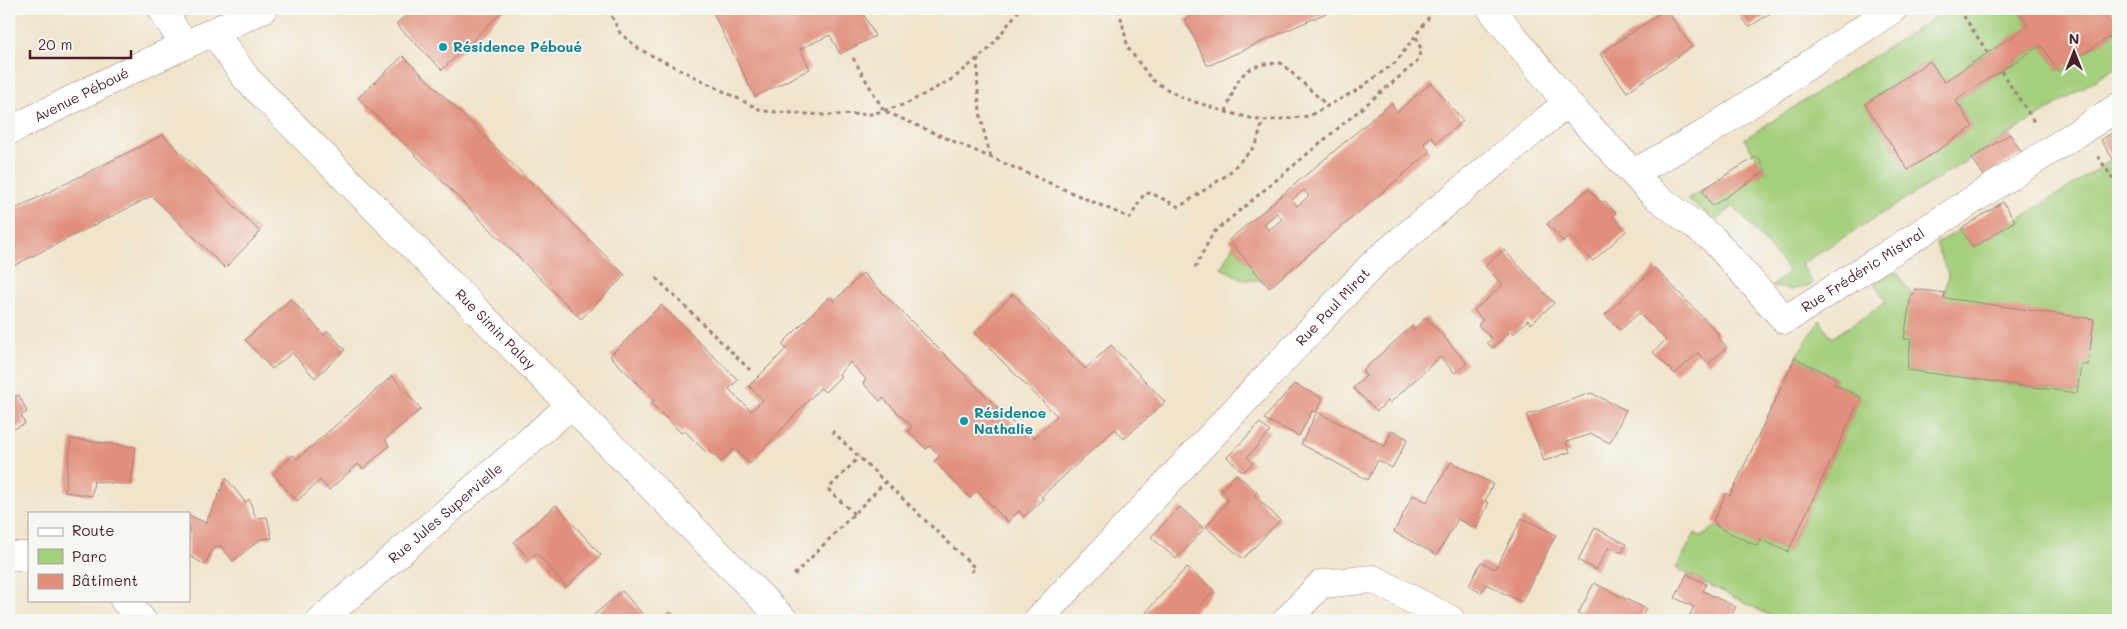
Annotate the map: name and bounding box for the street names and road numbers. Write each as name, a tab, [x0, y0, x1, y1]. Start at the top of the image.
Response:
street label: Avenue Péboué	[31, 63, 132, 126]
street label: Rue Frédéric Mistral	[1797, 223, 1928, 316]
street label: Rue Paul Mirat	[1291, 264, 1374, 350]
street label: Rue Simin Palay	[451, 284, 540, 373]
street label: Rue Jules Supervielle	[384, 458, 506, 567]

